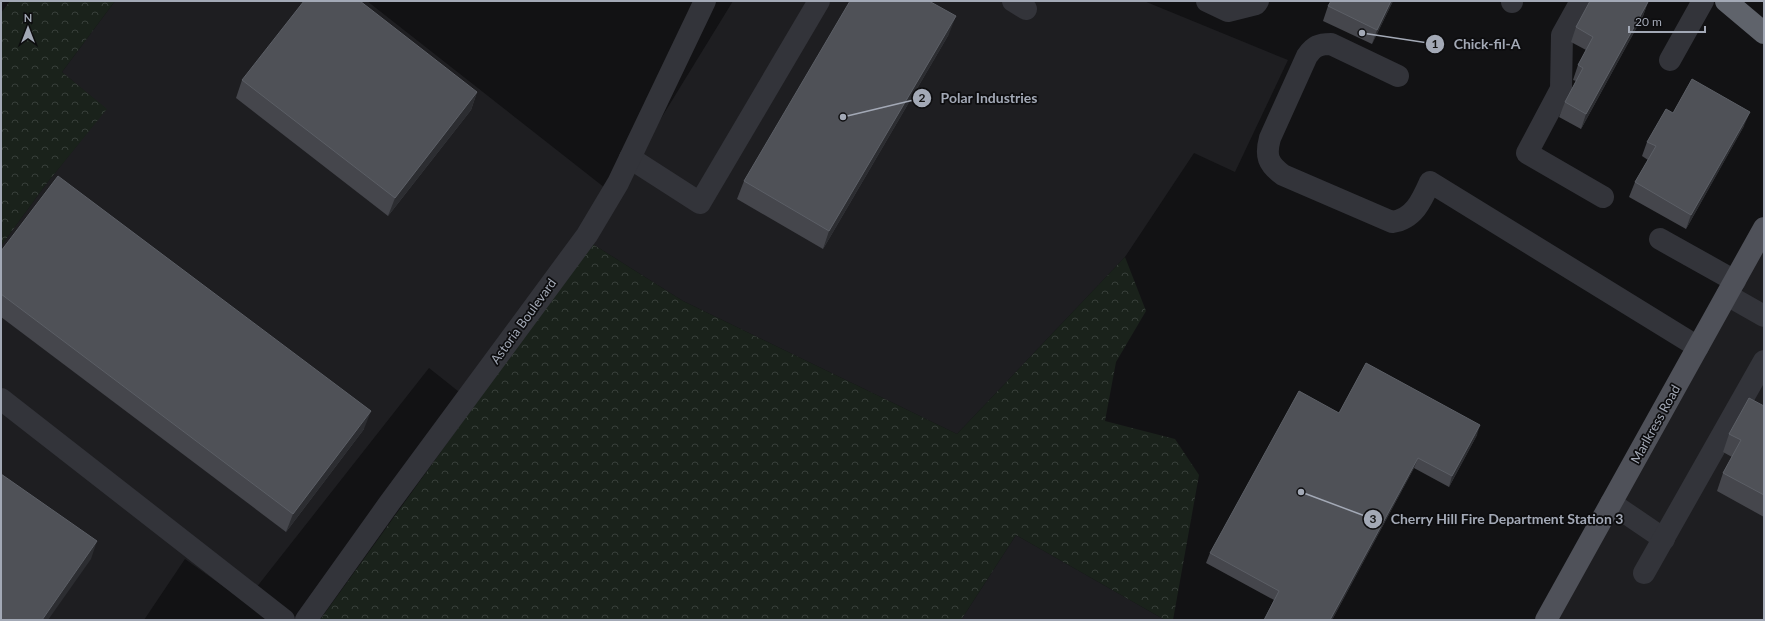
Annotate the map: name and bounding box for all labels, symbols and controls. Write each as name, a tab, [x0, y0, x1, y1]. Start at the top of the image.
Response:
north arrow	[8, 8, 48, 48]
scale bar	[1629, 8, 1705, 34]
text: N	[24, 11, 32, 24]
text: 20 m	[1635, 14, 1662, 29]
callout: Chick-fil-A	[1425, 31, 1528, 57]
text: Chick-fil-A	[1454, 35, 1521, 52]
text: 1	[1432, 36, 1439, 51]
callout: Polar Industries	[912, 85, 1045, 111]
text: Polar Industries	[941, 89, 1037, 106]
text: 2	[919, 90, 926, 105]
street label: Astoria Boulevard	[487, 275, 559, 367]
street label: Marlkress Road	[1627, 382, 1683, 466]
callout: Cherry Hill Fire Department Station 3	[1363, 506, 1632, 532]
text: Cherry Hill Fire Department Station 3	[1391, 510, 1623, 527]
text: 3	[1370, 511, 1377, 526]

